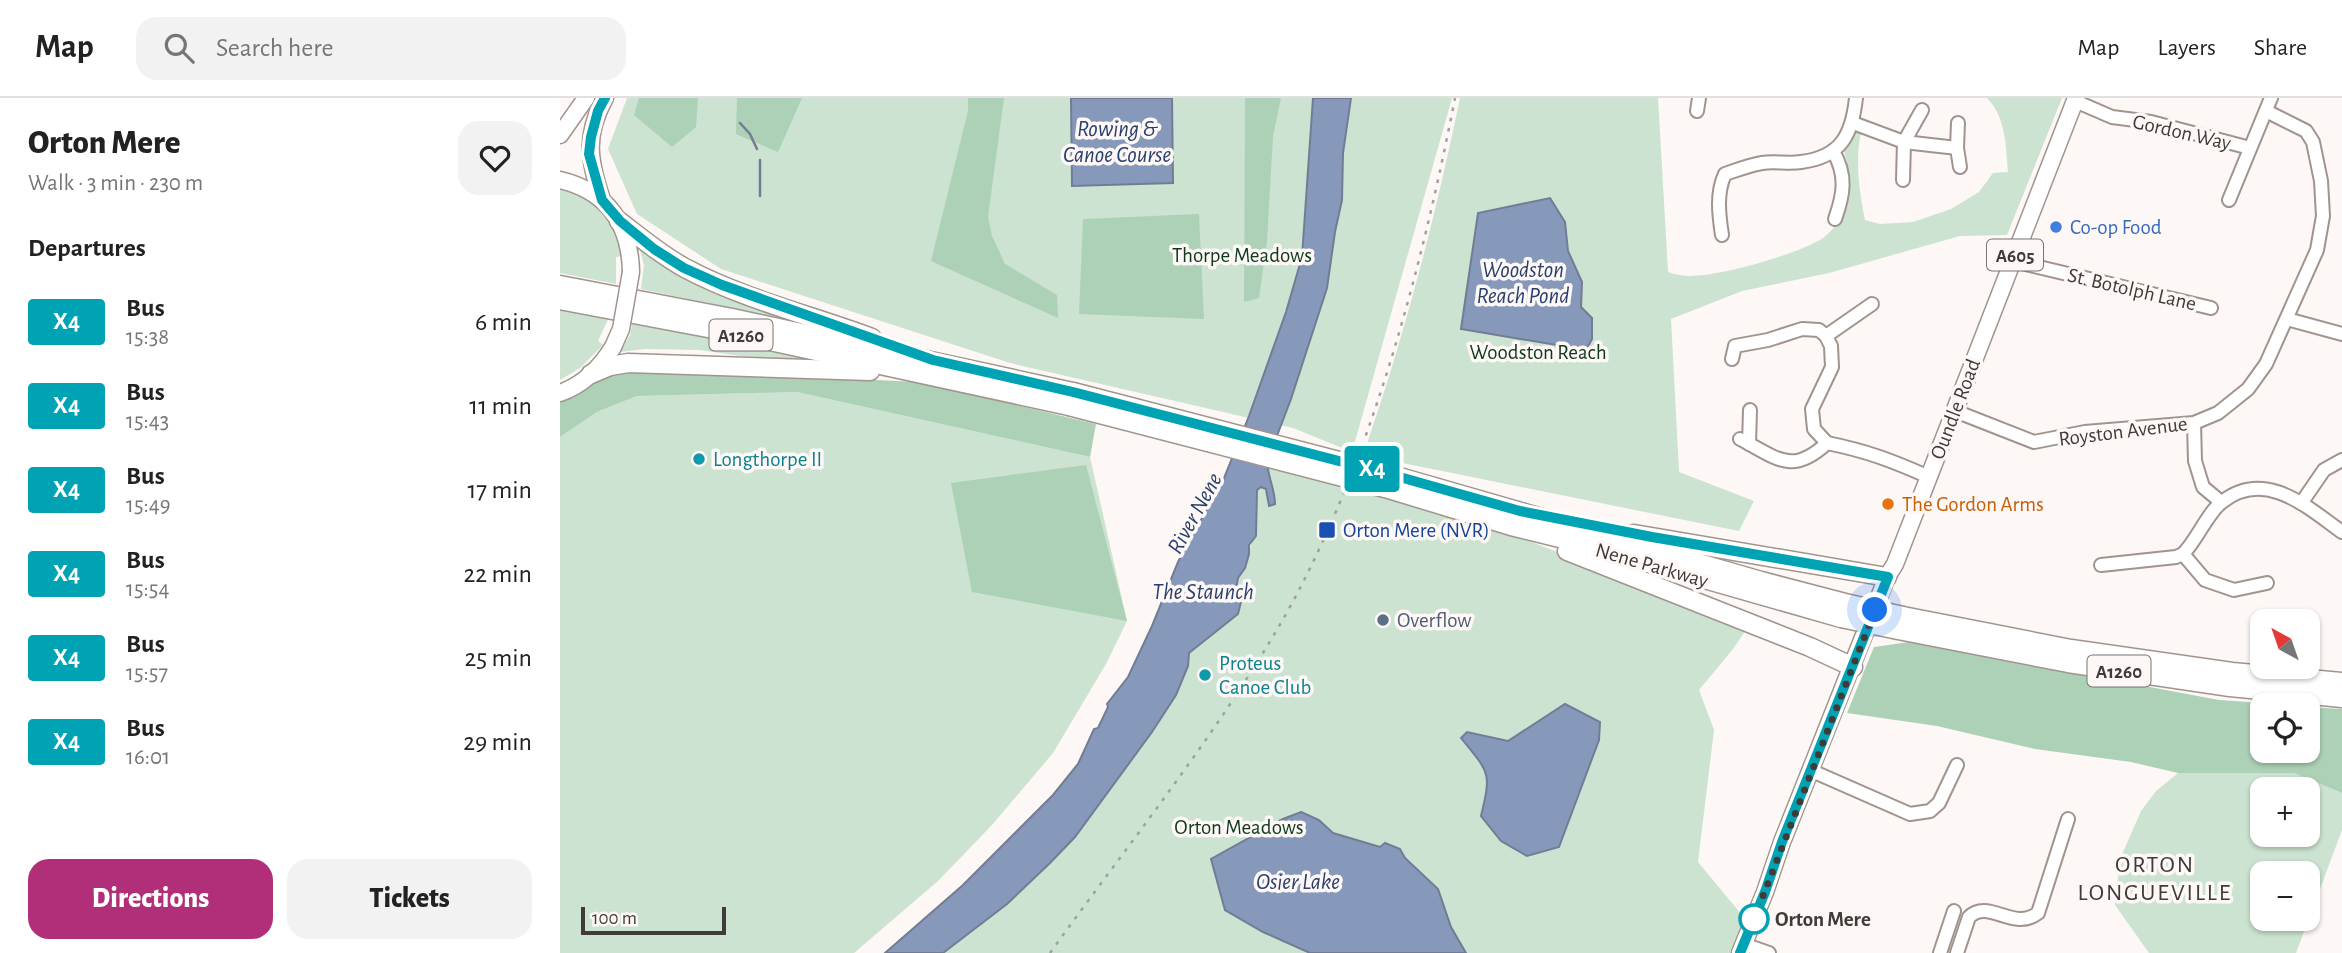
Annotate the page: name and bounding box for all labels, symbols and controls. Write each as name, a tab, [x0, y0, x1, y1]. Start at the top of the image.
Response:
search box	[136, 17, 626, 80]
icon: search	[160, 29, 198, 67]
text: Map	[35, 31, 94, 64]
text: Search here	[216, 35, 334, 61]
text: Map	[2077, 36, 2119, 60]
text: Layers	[2157, 36, 2216, 60]
text: Share	[2254, 36, 2307, 60]
street label: Gordon Way	[2131, 111, 2233, 154]
water label: Rowing & Canoe Course	[1063, 118, 1171, 167]
button: heart	[458, 121, 532, 195]
text: Orton Mere	[28, 127, 181, 160]
text: Walk · 3 min · 230 m	[28, 172, 203, 195]
place label: Co-op Food	[2070, 217, 2162, 238]
marker: Co-op Food	[2048, 219, 2064, 235]
text: Departures	[28, 235, 146, 261]
road number: A605	[1987, 239, 2043, 270]
park label: Thorpe Meadows	[1172, 245, 1312, 266]
water label: Woodston Reach Pond	[1477, 259, 1569, 308]
street label: St. Botolph Lane	[2066, 264, 2198, 314]
text: Bus	[126, 295, 165, 321]
text: 6 min	[475, 309, 532, 335]
text: X4	[53, 310, 80, 334]
road number: A1260	[710, 319, 772, 350]
text: 15:38	[126, 326, 169, 349]
park label: Woodston Reach	[1469, 342, 1607, 363]
street label: Oundle Road	[1927, 356, 1984, 462]
text: Bus	[126, 379, 165, 405]
text: 11 min	[469, 393, 532, 419]
text: X4	[53, 394, 80, 418]
text: 15:43	[126, 410, 169, 433]
street label: Royston Avenue	[2057, 413, 2189, 450]
line badge: X4	[1340, 446, 1404, 492]
place label: Longthorpe II	[713, 449, 822, 470]
marker: Longthorpe II	[691, 451, 707, 467]
text: X4	[1358, 457, 1386, 481]
text: Bus	[126, 463, 165, 489]
water label: River Nene	[1164, 469, 1227, 558]
text: 17 min	[467, 477, 532, 503]
text: X4	[53, 478, 80, 502]
text: 15:49	[126, 494, 171, 517]
place label: The Gordon Arms	[1902, 494, 2044, 515]
marker: The Gordon Arms	[1880, 496, 1896, 512]
marker: Orton Mere (NVR)	[1317, 520, 1337, 540]
place label: Orton Mere (NVR)	[1343, 520, 1490, 541]
street label: Nene Parkway	[1593, 539, 1711, 592]
text: Bus	[126, 547, 165, 573]
text: 22 min	[464, 561, 532, 587]
text: X4	[53, 562, 80, 586]
text: 15:54	[126, 578, 169, 601]
water label: The Staunch	[1152, 581, 1254, 604]
your location	[1857, 592, 1892, 627]
north arrow	[2250, 609, 2320, 679]
map controls	[2250, 609, 2320, 931]
place label: Overflow	[1397, 610, 1472, 631]
marker: Overflow	[1375, 612, 1391, 628]
text: Bus	[126, 631, 165, 657]
text: 25 min	[465, 645, 532, 671]
text: X4	[53, 646, 80, 670]
place label: Proteus Canoe Club	[1219, 653, 1311, 698]
road number: A1260	[2088, 656, 2150, 686]
text: 15:57	[126, 662, 168, 685]
marker: Proteus Canoe Club	[1197, 667, 1213, 683]
button: locate	[2250, 693, 2320, 763]
text: Bus	[126, 715, 165, 741]
text: 29 min	[463, 729, 532, 755]
text: X4	[53, 730, 80, 754]
text: 16:01	[126, 746, 170, 769]
button: +	[2250, 777, 2320, 847]
park label: Orton Meadows	[1174, 817, 1304, 838]
district label: ORTON LONGUEVILLE	[2078, 853, 2232, 905]
button: Directions	[28, 859, 273, 939]
button: Tickets	[287, 859, 532, 939]
button: −	[2250, 861, 2320, 931]
water label: Osier Lake	[1256, 871, 1340, 894]
scale bar	[581, 904, 726, 936]
marker: Orton Mere	[1739, 904, 1769, 934]
text: 100 m	[592, 909, 637, 928]
place label: Orton Mere	[1775, 909, 1871, 930]

